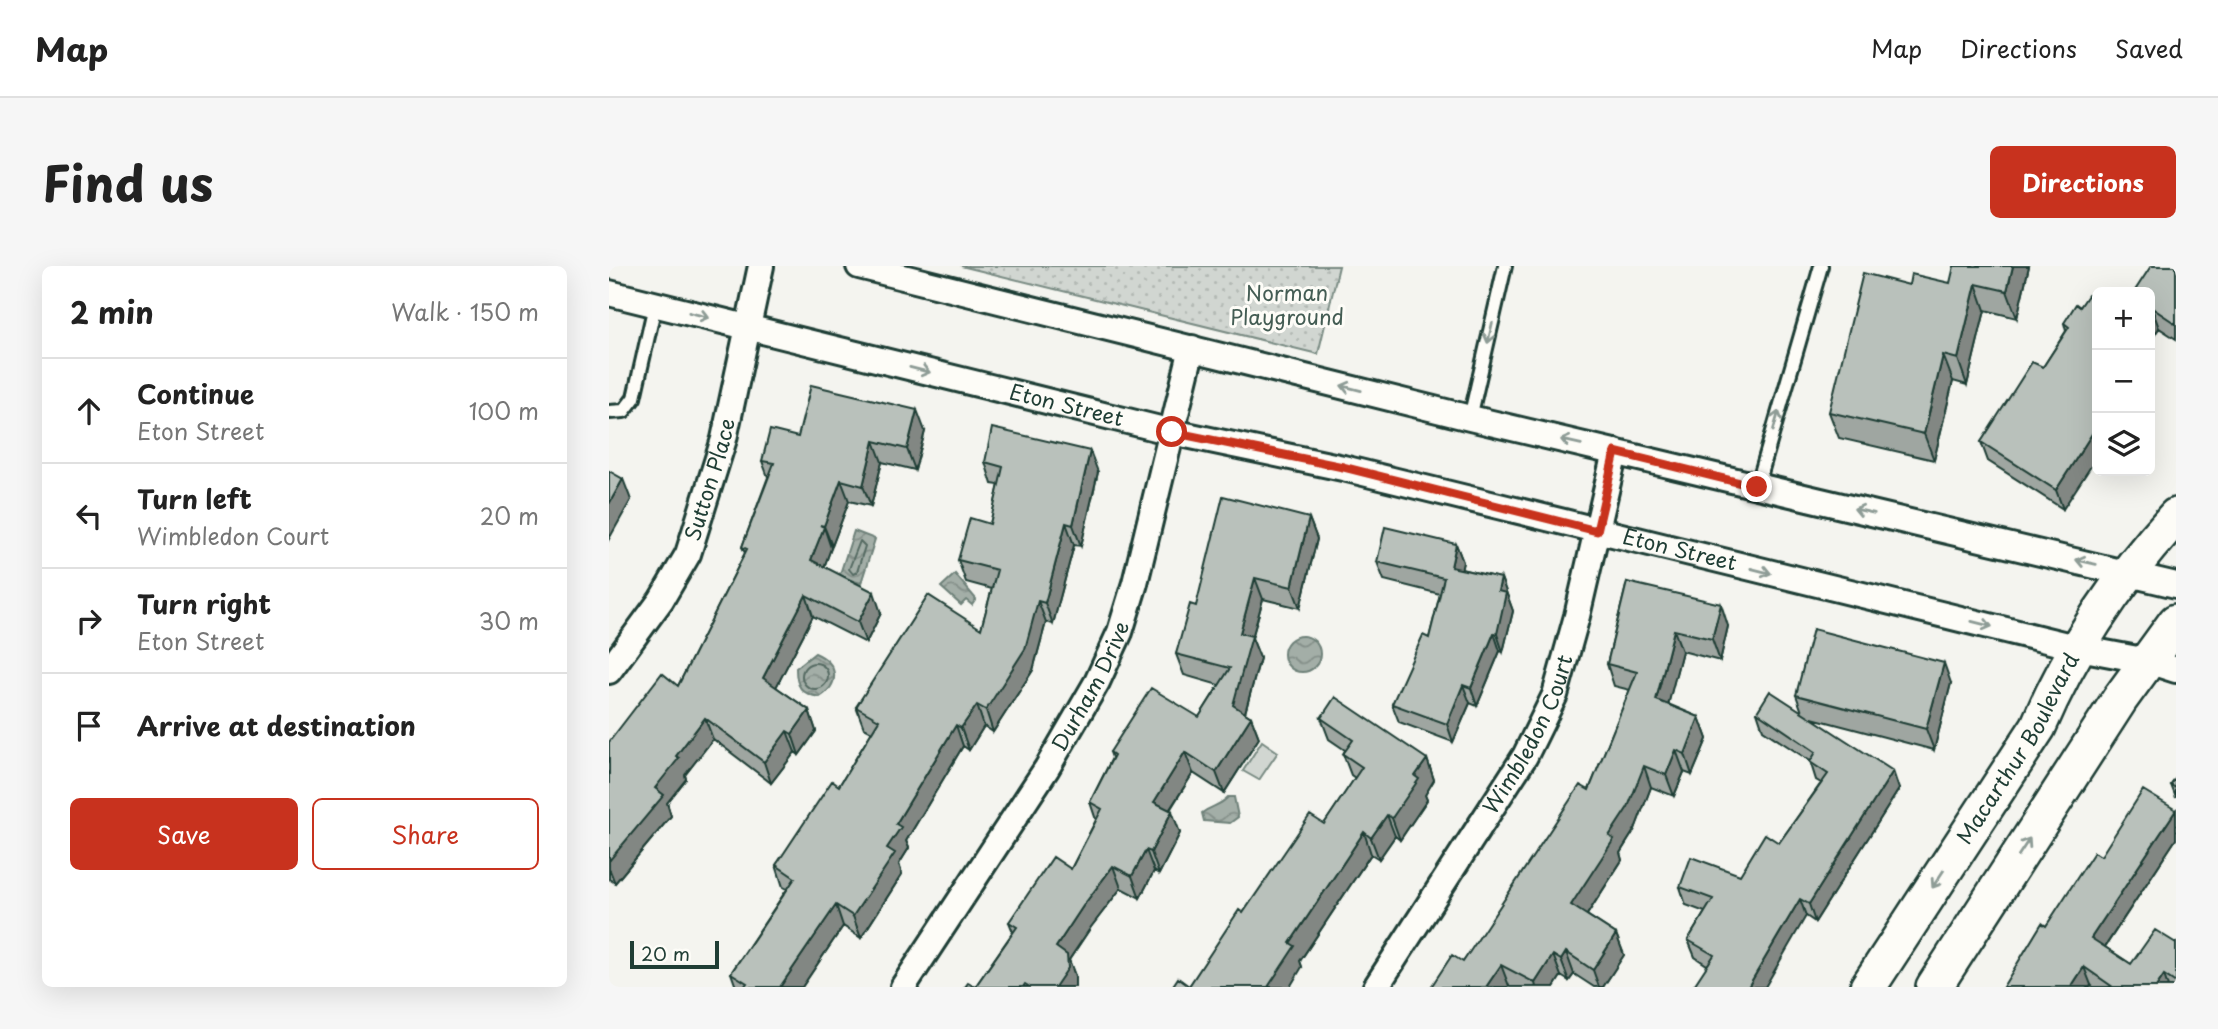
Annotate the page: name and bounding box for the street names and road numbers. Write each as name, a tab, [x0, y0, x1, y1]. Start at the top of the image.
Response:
street label: Eton Street	[1006, 374, 1127, 433]
street label: Sutton Place	[675, 415, 742, 545]
street label: Eton Street	[1620, 519, 1740, 578]
street label: Durham Drive	[1042, 617, 1136, 757]
street label: Macarthur Boulevard	[1948, 646, 2086, 850]
street label: Wimbledon Court	[1474, 651, 1579, 820]

